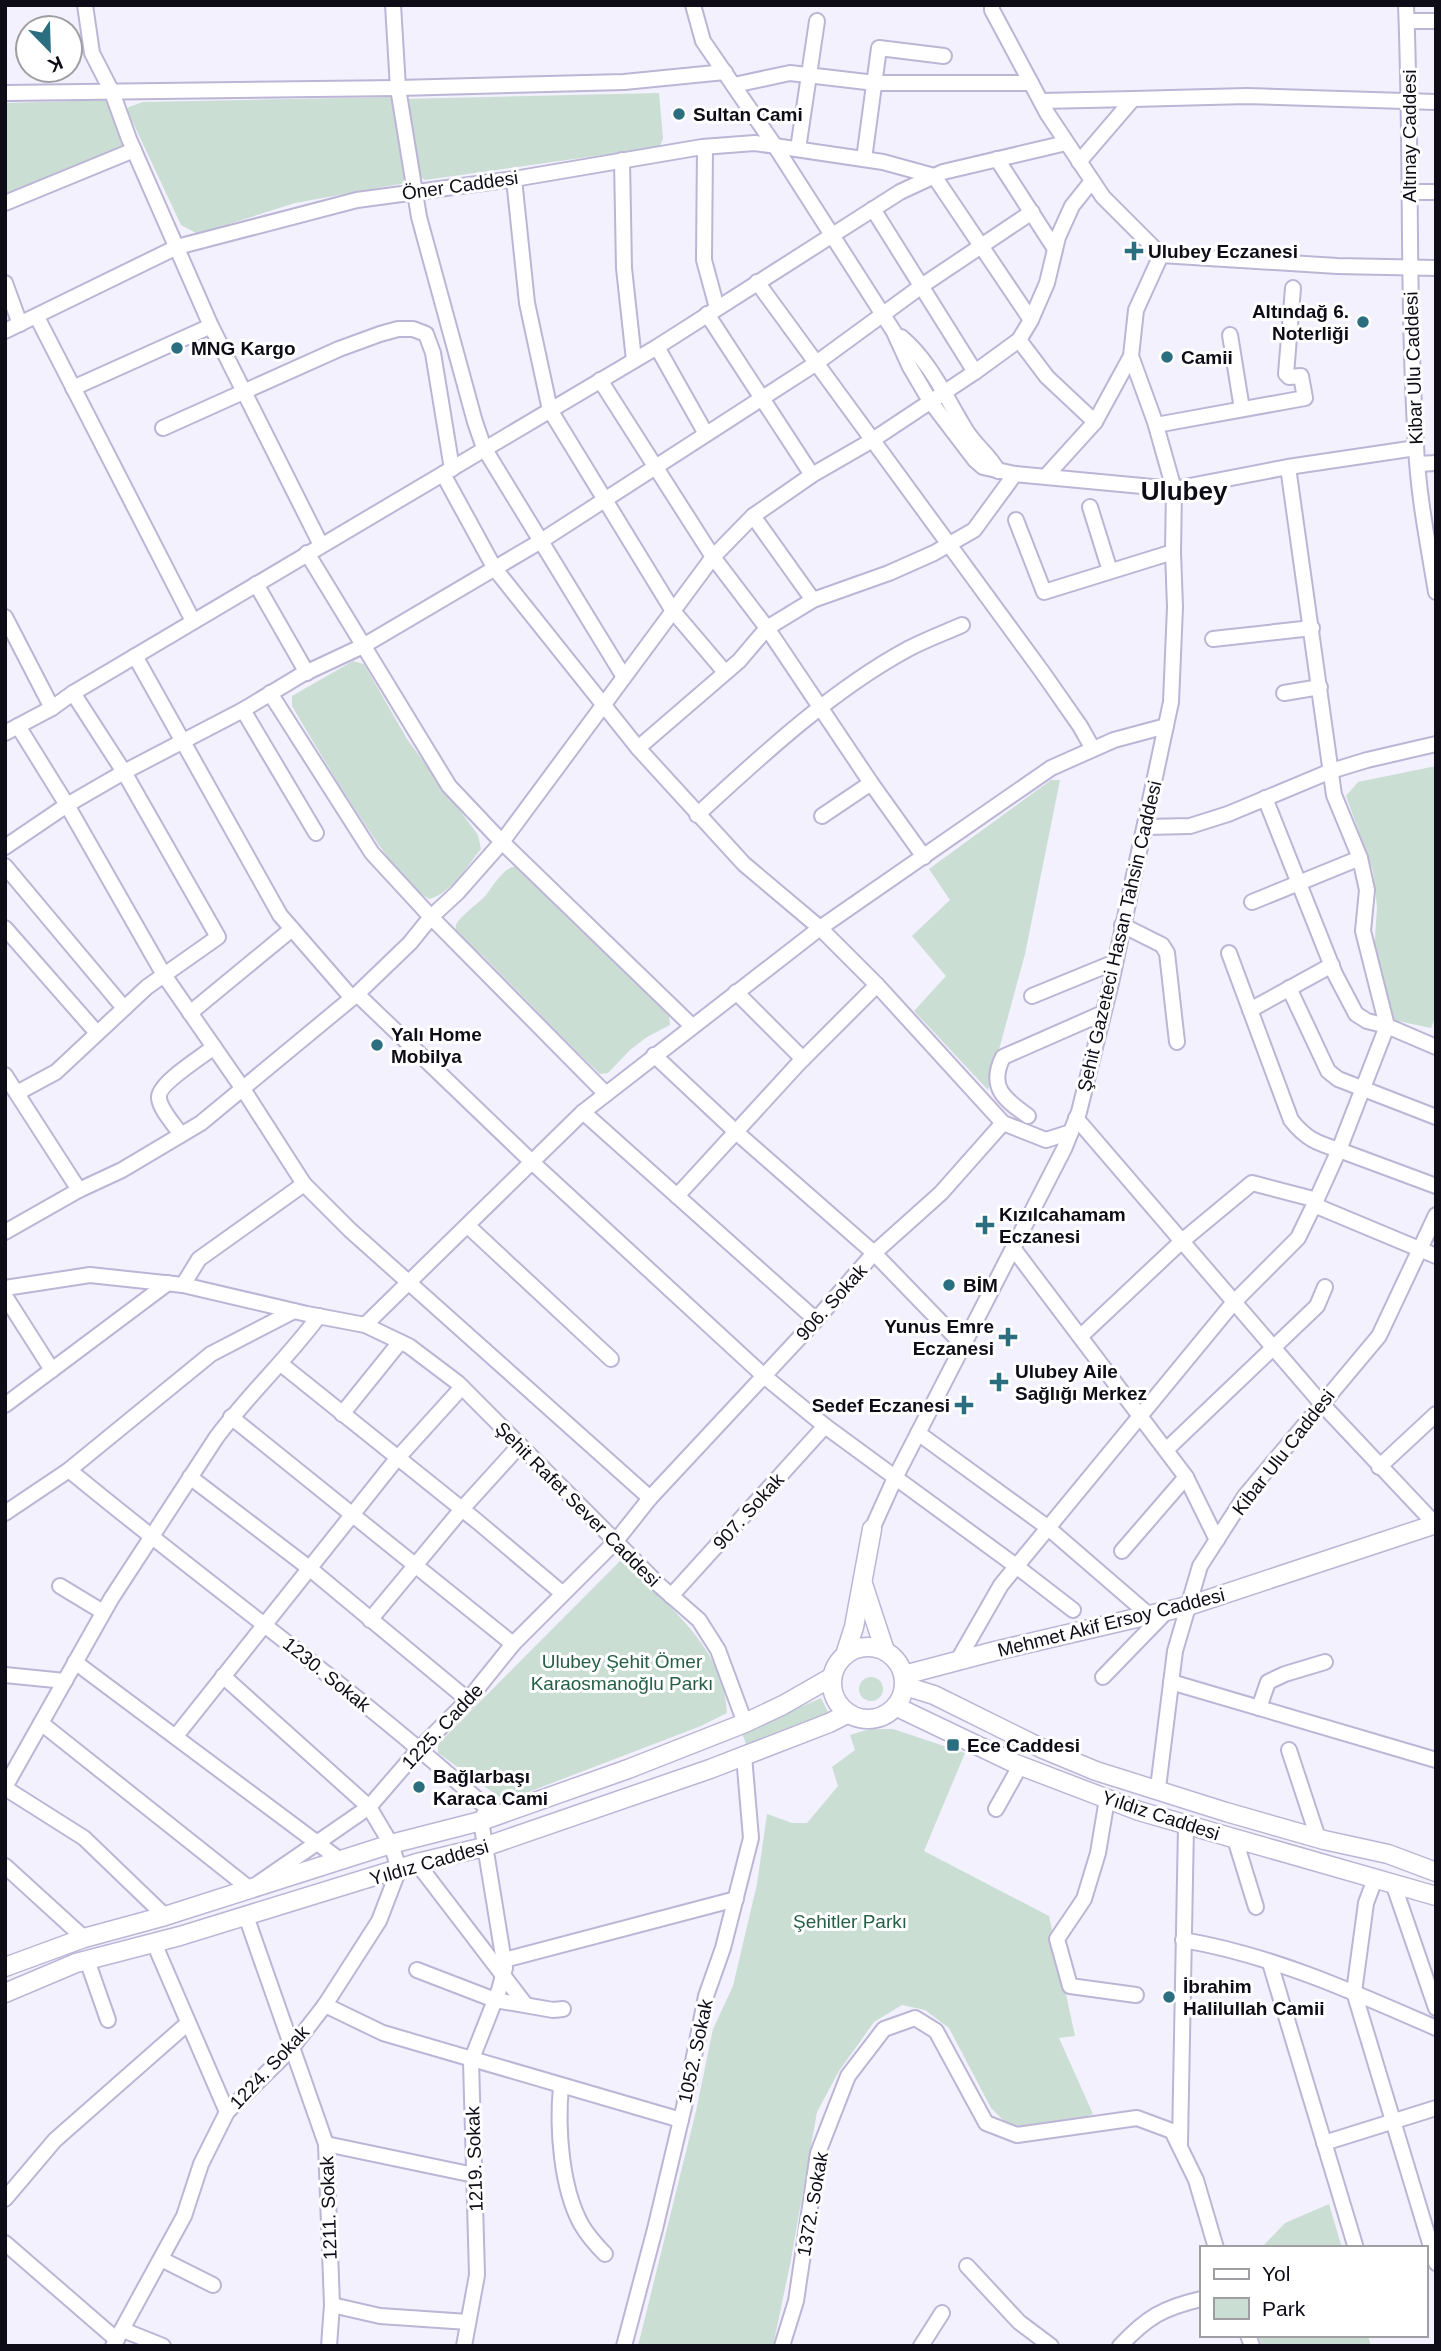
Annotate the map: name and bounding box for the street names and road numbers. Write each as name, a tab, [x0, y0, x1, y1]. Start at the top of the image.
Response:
street label: Altınay Caddesi	[1399, 69, 1420, 203]
street label: Öner Caddesi	[401, 167, 520, 204]
street label: Kibar Ulu Caddesi	[1400, 291, 1427, 445]
street label: Şehit Gazeteci Hasan Tahsin Caddesi	[1073, 779, 1166, 1094]
street label: 906. Sokak	[792, 1260, 871, 1345]
street label: Kibar Ulu Caddesi	[1228, 1386, 1339, 1519]
street label: Şehit Rafet Sever Caddesi	[491, 1418, 664, 1591]
street label: 907. Sokak	[709, 1469, 788, 1554]
street label: Mehmet Akif Ersoy Caddesi	[995, 1584, 1227, 1661]
street label: 1230. Sokak	[279, 1633, 375, 1716]
street label: 1225. Cadde	[398, 1679, 487, 1773]
street label: Yıldız Caddesi	[1099, 1787, 1222, 1844]
street label: Yıldız Caddesi	[367, 1836, 491, 1889]
street label: 1052. Sokak	[674, 1997, 717, 2105]
street label: 1224. Sokak	[226, 2021, 313, 2113]
street label: 1219. Sokak	[462, 2105, 487, 2212]
street label: 1372. Sokak	[793, 2150, 832, 2258]
street label: 1211. Sokak	[316, 2155, 341, 2260]

